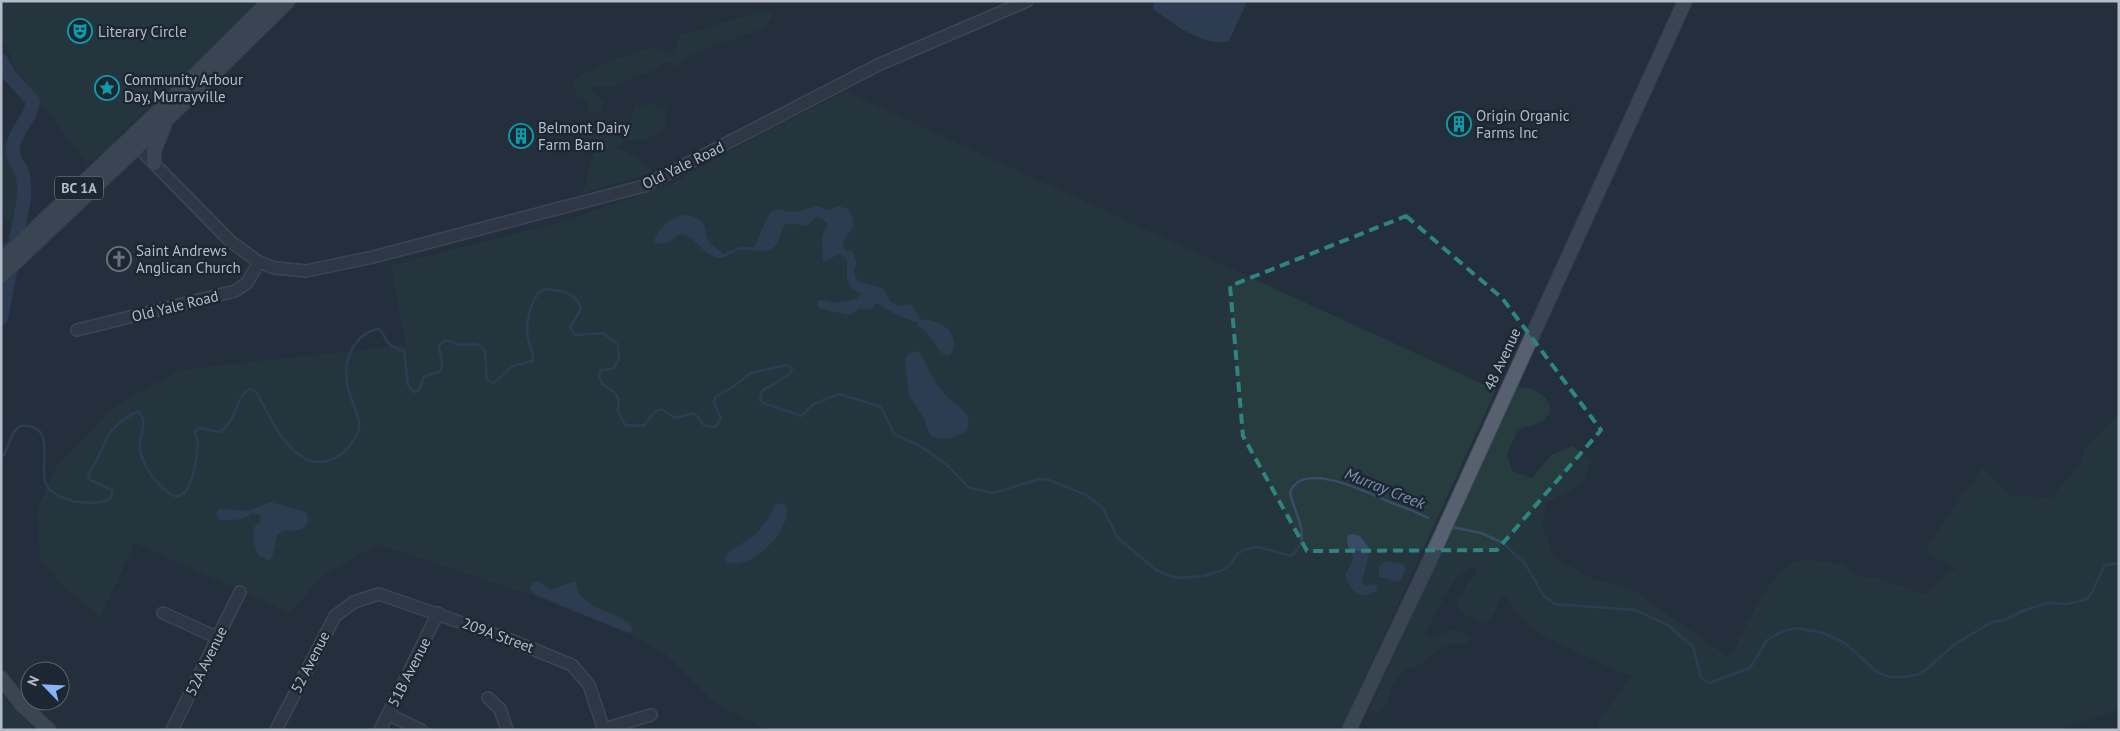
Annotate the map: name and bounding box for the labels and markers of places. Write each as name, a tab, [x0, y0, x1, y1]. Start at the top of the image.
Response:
theatre icon: Literary Circle	[67, 18, 93, 44]
place label: Literary Circle	[98, 22, 187, 41]
place label: Community Arbour Day, Murrayville	[124, 70, 243, 106]
place icon: Community Arbour Day, Murrayville	[94, 75, 120, 101]
place label: Origin Organic Farms Inc	[1476, 106, 1570, 142]
building icon: Origin Organic Farms Inc	[1446, 111, 1472, 137]
place label: Belmont Dairy Farm Barn	[538, 118, 630, 154]
building icon: Belmont Dairy Farm Barn	[508, 123, 534, 149]
place label: Saint Andrews Anglican Church	[136, 241, 241, 277]
church icon: Saint Andrews Anglican Church	[106, 246, 132, 272]

